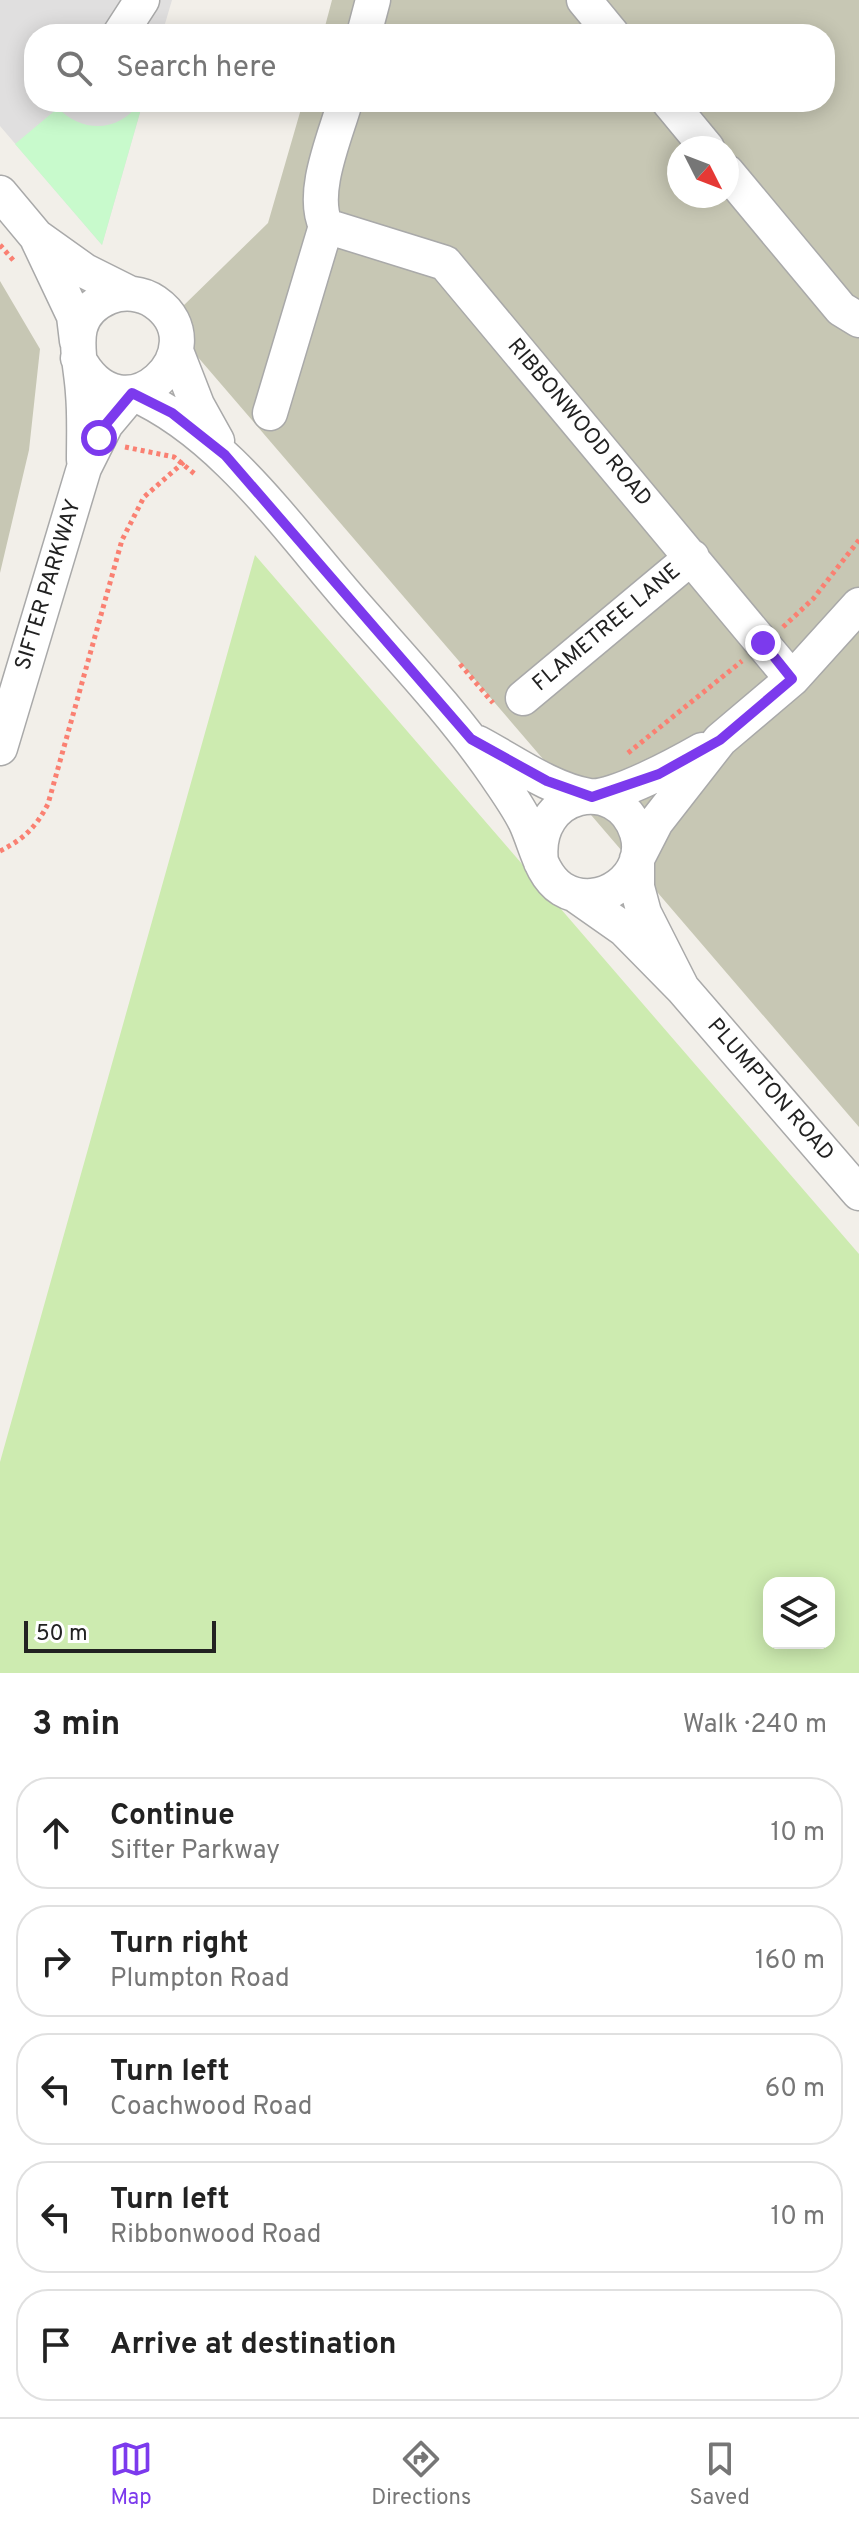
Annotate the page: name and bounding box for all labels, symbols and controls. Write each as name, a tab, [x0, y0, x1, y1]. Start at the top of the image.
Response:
search box	[24, 24, 835, 112]
icon: search	[52, 46, 96, 90]
text: Search here	[116, 50, 276, 87]
north arrow	[667, 136, 739, 208]
street label: RIBBONWOOD ROAD	[501, 334, 657, 512]
route start	[81, 420, 117, 456]
street label: SIFTER PARKWAY	[10, 496, 88, 674]
street label: FLAMETREE LANE	[527, 558, 687, 698]
route end	[745, 625, 781, 661]
street label: PLUMPTON ROAD	[701, 1013, 839, 1167]
map controls	[763, 1577, 835, 1649]
button: layers	[763, 1577, 835, 1649]
scale bar	[24, 1617, 216, 1653]
text: 50 m	[36, 1621, 88, 1648]
text: 3 min	[32, 1704, 120, 1747]
text: Walk · 240 m	[683, 1709, 827, 1742]
text: Continue	[110, 1798, 235, 1835]
icon: ahead	[34, 1811, 78, 1855]
text: 10 m	[770, 1817, 825, 1850]
text: Sifter Parkway	[110, 1835, 280, 1868]
text: Turn right	[110, 1926, 248, 1963]
icon: right	[34, 1939, 78, 1983]
text: 160 m	[755, 1945, 825, 1978]
text: Plumpton Road	[110, 1963, 290, 1996]
text: Turn left	[110, 2054, 230, 2091]
icon: left	[34, 2067, 78, 2111]
text: 60 m	[765, 2073, 825, 2106]
text: Coachwood Road	[110, 2091, 312, 2124]
text: Turn left	[110, 2182, 230, 2219]
icon: left	[34, 2195, 78, 2239]
text: 10 m	[770, 2201, 825, 2234]
text: Ribbonwood Road	[110, 2219, 321, 2252]
icon: arrive	[34, 2323, 78, 2367]
text: Arrive at destination	[110, 2327, 396, 2364]
tab: Map	[109, 2437, 153, 2512]
tab: Directions	[371, 2437, 471, 2512]
tab: Saved	[689, 2437, 750, 2512]

